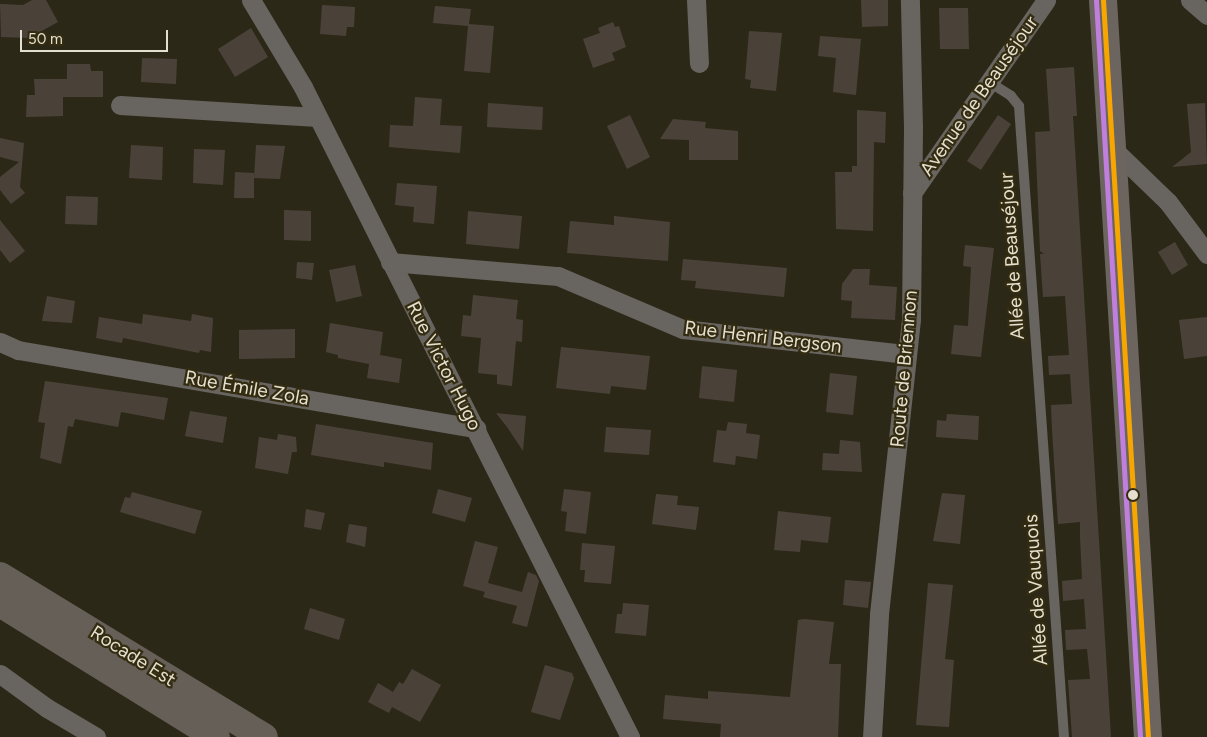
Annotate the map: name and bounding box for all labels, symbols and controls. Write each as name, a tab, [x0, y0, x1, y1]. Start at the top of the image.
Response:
street label: Avenue de Beauséjour	[915, 12, 1043, 180]
scale bar	[22, 20, 170, 52]
text: 50 m	[28, 30, 63, 48]
street label: Allée de Beauséjour	[995, 172, 1029, 340]
street label: Route de Briennon	[886, 290, 922, 448]
street label: Rue Victor Hugo	[402, 298, 486, 434]
street label: Rue Henri Bergson	[683, 316, 843, 358]
street label: Rue Émile Zola	[183, 366, 311, 410]
unlabelled marker	[1128, 490, 1138, 500]
street label: Allée de Vauquois	[1019, 514, 1053, 666]
street label: Rocade Est	[86, 621, 180, 691]

